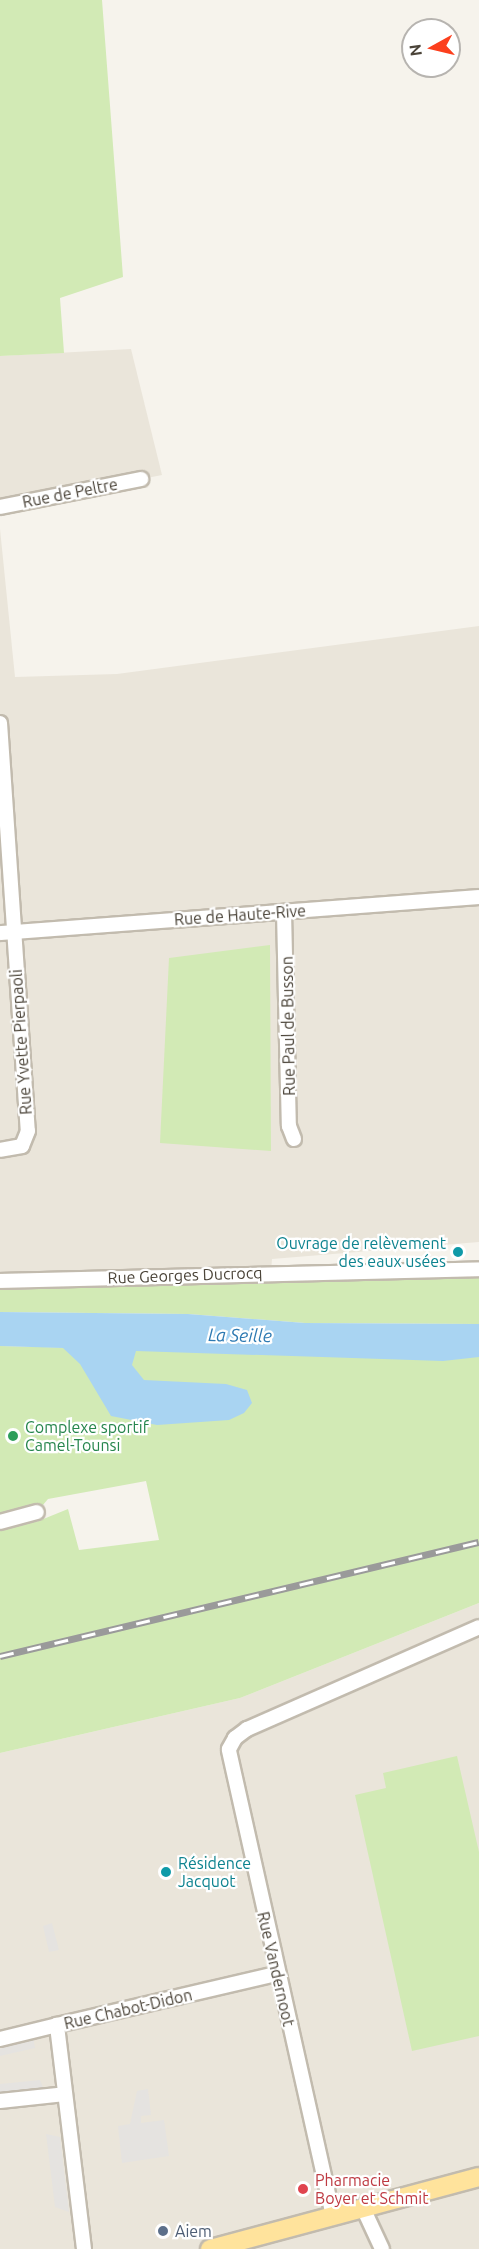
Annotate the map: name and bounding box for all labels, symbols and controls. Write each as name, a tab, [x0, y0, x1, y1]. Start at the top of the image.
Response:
north arrow	[401, 18, 461, 78]
text: N	[405, 43, 425, 57]
street label: Rue de Peltre	[21, 474, 119, 512]
street label: Rue de Haute-Rive	[173, 901, 307, 929]
street label: Rue Paul de Busson	[277, 956, 299, 1096]
street label: Rue Yvette Pierpaoli	[6, 969, 36, 1115]
place label: Ouvrage de relèvement des eaux usées	[276, 1233, 446, 1271]
marker: Ouvrage de relèvement des eaux usées	[451, 1245, 465, 1259]
street label: Rue Georges Ducrocq	[107, 1263, 263, 1287]
water label: La Seille	[208, 1324, 272, 1346]
place label: Complexe sportif Camel-Tounsi	[25, 1417, 149, 1455]
marker: Complexe sportif Camel-Tounsi	[6, 1429, 20, 1443]
place label: Résidence Jacquot	[178, 1853, 251, 1891]
marker: Résidence Jacquot	[159, 1865, 173, 1879]
street label: Rue Vandernoot	[253, 1910, 299, 2028]
street label: Rue Chabot-Didon	[62, 1985, 194, 2033]
place label: Pharmacie Boyer et Schmit	[315, 2170, 428, 2208]
marker: Pharmacie Boyer et Schmit	[296, 2182, 310, 2196]
place label: Aiem	[175, 2221, 212, 2241]
marker: Aiem	[156, 2224, 170, 2238]

